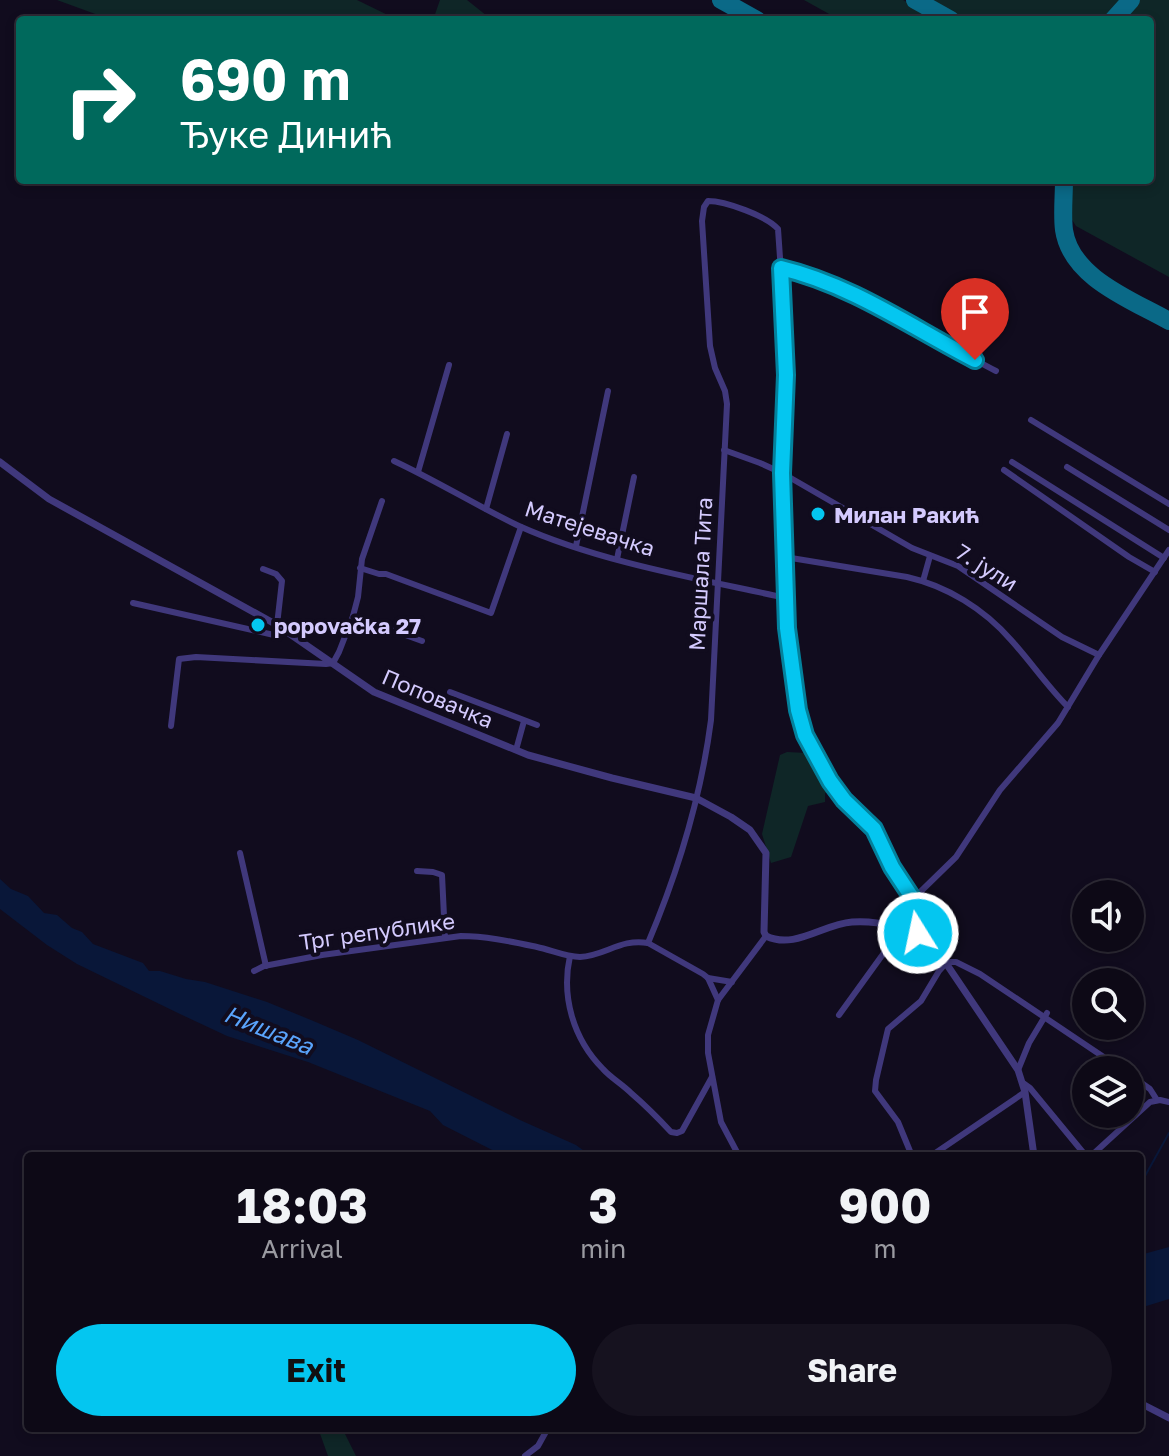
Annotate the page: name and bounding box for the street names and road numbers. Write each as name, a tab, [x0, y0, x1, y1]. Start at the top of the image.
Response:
street label: Матејевачка	[522, 494, 658, 562]
street label: Маршала Тита	[682, 497, 718, 651]
street label: 7. јули	[951, 538, 1023, 596]
street label: Поповачка	[378, 663, 498, 733]
street label: Трг републике	[298, 907, 456, 955]

